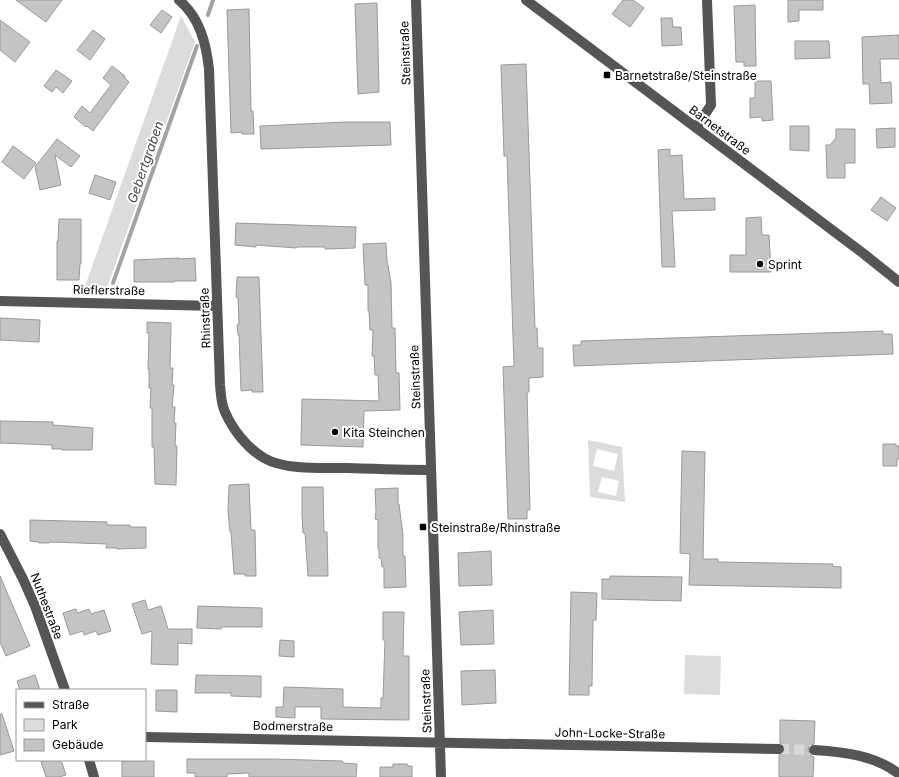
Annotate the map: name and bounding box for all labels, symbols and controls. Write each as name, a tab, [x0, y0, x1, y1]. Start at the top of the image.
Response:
street label: Steinstraße	[396, 21, 414, 85]
place label: Barnetstraße/Steinstraße	[615, 68, 757, 83]
marker: Barnetstraße/Steinstraße	[602, 70, 612, 80]
street label: Barnetstraße	[686, 102, 754, 158]
water label: Gebertgraben	[123, 119, 167, 205]
place label: Sprint	[768, 257, 802, 272]
marker: Sprint	[755, 259, 765, 269]
street label: Rieflerstraße	[73, 282, 145, 298]
street label: Rhinstraße	[196, 287, 214, 349]
street label: Steinstraße	[406, 345, 424, 409]
place label: Kita Steinchen	[343, 425, 425, 440]
marker: Kita Steinchen	[330, 427, 340, 437]
place label: Steinstraße/Rhinstraße	[431, 520, 560, 535]
marker: Steinstraße/Rhinstraße	[418, 522, 428, 532]
street label: Nuthestraße	[27, 571, 67, 641]
street label: Steinstraße	[417, 669, 435, 733]
legend	[16, 689, 146, 761]
text: Straße	[52, 697, 89, 712]
text: Park	[52, 717, 78, 732]
street label: Bodmerstraße	[253, 718, 333, 734]
street label: John-Locke-Straße	[555, 725, 665, 741]
text: Gebäude	[52, 737, 104, 752]

